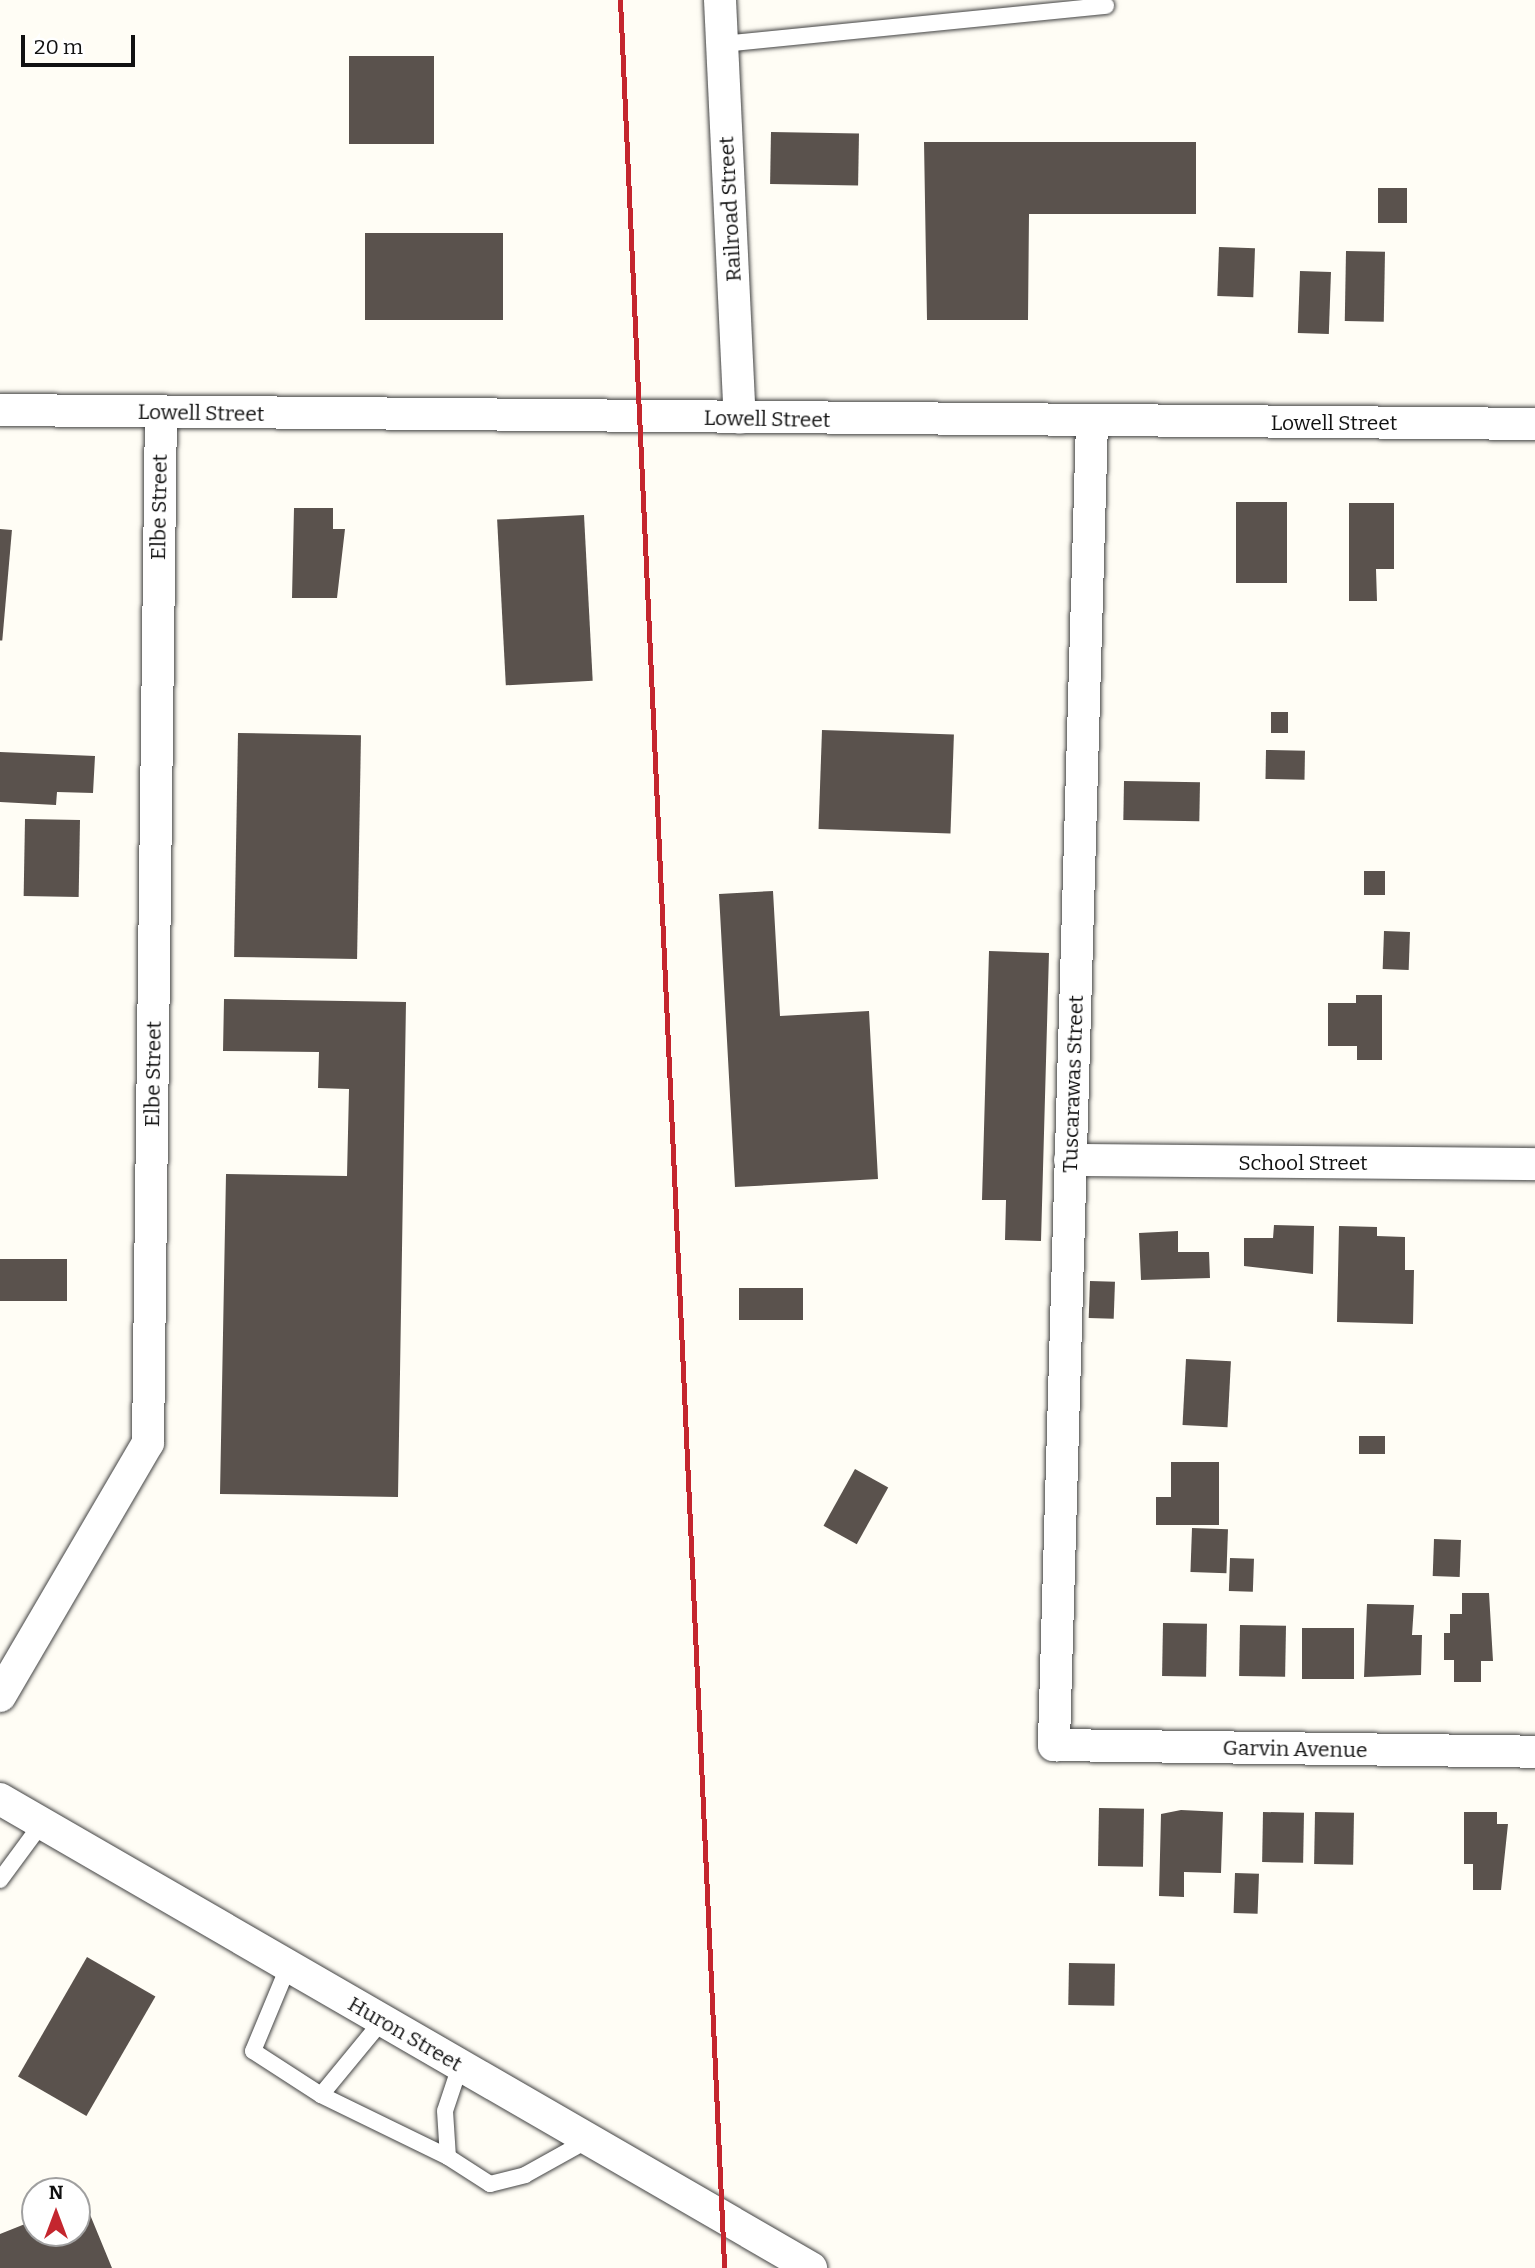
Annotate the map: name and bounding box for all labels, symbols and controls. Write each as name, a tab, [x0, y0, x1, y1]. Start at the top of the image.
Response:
scale bar	[24, 21, 138, 65]
text: 20 m	[34, 34, 83, 60]
street label: Railroad Street	[714, 136, 746, 282]
street label: Lowell Street	[138, 399, 264, 427]
street label: Lowell Street	[704, 405, 830, 433]
street label: Lowell Street	[1271, 410, 1397, 436]
street label: Elbe Street	[145, 454, 173, 560]
street label: Tuscarawas Street	[1057, 995, 1089, 1173]
street label: Elbe Street	[139, 1021, 167, 1127]
street label: School Street	[1238, 1150, 1368, 1176]
street label: Garvin Avenue	[1222, 1735, 1368, 1763]
street label: Huron Street	[344, 1991, 466, 2077]
north arrow	[21, 2177, 91, 2247]
text: N	[49, 2181, 63, 2204]

